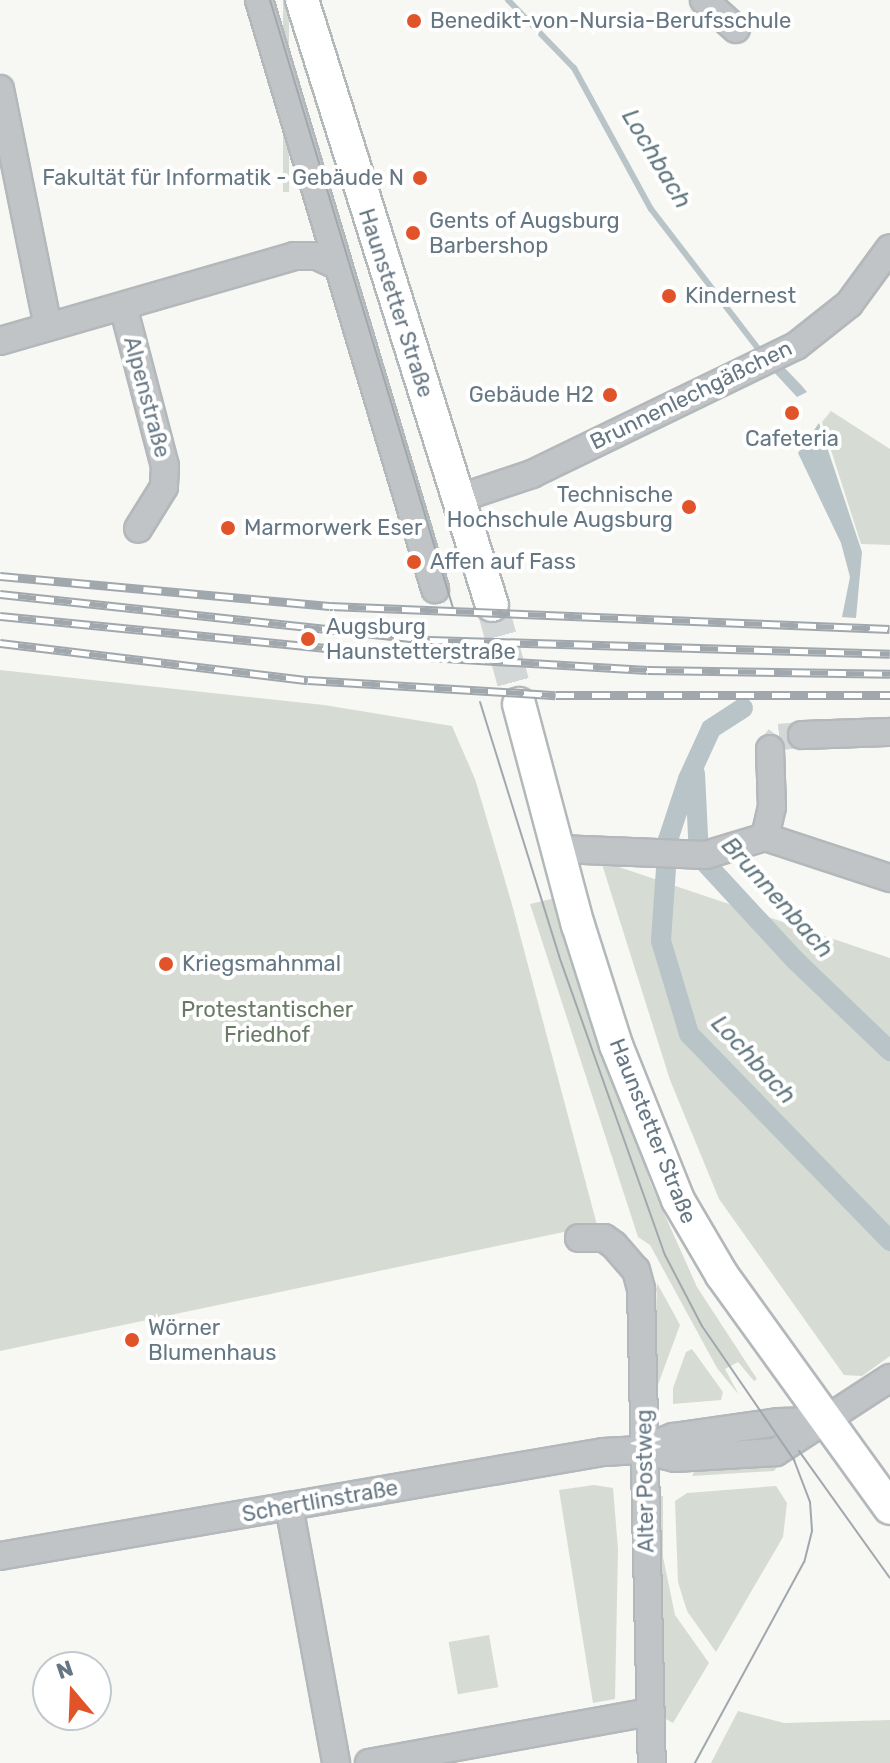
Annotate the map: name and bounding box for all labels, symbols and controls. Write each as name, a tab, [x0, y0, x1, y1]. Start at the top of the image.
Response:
place label: Benedikt-von-Nursia-Berufsschule	[430, 8, 791, 34]
marker: Benedikt-von-Nursia-Berufsschule	[405, 12, 423, 30]
water label: Lochbach	[615, 104, 697, 214]
place label: Fakultät für Informatik - Gebäude N	[41, 165, 404, 191]
marker: Fakultät für Informatik - Gebäude N	[411, 169, 429, 187]
street label: Haunstetter Straße	[353, 205, 439, 401]
place label: Gents of Augsburg Barbershop	[429, 207, 621, 258]
marker: Gents of Augsburg Barbershop	[404, 224, 422, 242]
place label: Kindernest	[685, 283, 796, 309]
marker: Kindernest	[660, 287, 678, 305]
street label: Alpenstraße	[118, 334, 176, 460]
street label: Brunnenlechgäßchen	[586, 335, 796, 455]
place label: Gebäude H2	[469, 382, 594, 408]
marker: Gebäude H2	[601, 386, 619, 404]
marker: Cafeteria	[783, 404, 801, 422]
place label: Cafeteria	[745, 426, 839, 452]
place label: Technische Hochschule Augsburg	[446, 481, 673, 532]
marker: Technische Hochschule Augsburg	[680, 498, 698, 516]
place label: Marmorwerk Eser	[244, 515, 423, 541]
marker: Marmorwerk Eser	[219, 519, 237, 537]
place label: Affen auf Fass	[430, 549, 576, 575]
marker: Affen auf Fass	[405, 553, 423, 571]
place label: Augsburg Haunstetterstraße	[326, 613, 516, 664]
marker: Augsburg Haunstetterstraße	[297, 628, 319, 650]
water label: Brunnenbach	[715, 832, 839, 964]
place label: Kriegsmahnmal	[182, 951, 341, 977]
marker: Kriegsmahnmal	[157, 955, 175, 973]
park label: Protestantischer Friedhof	[181, 996, 353, 1048]
water label: Lochbach	[705, 1010, 801, 1110]
street label: Haunstetter Straße	[604, 1034, 702, 1228]
place label: Wörner Blumenhaus	[148, 1314, 277, 1366]
marker: Wörner Blumenhaus	[123, 1331, 141, 1349]
street label: Alter Postweg	[631, 1409, 659, 1553]
street label: Schertlinstraße	[240, 1474, 400, 1528]
north arrow	[32, 1651, 112, 1731]
text: N	[53, 1654, 77, 1685]

